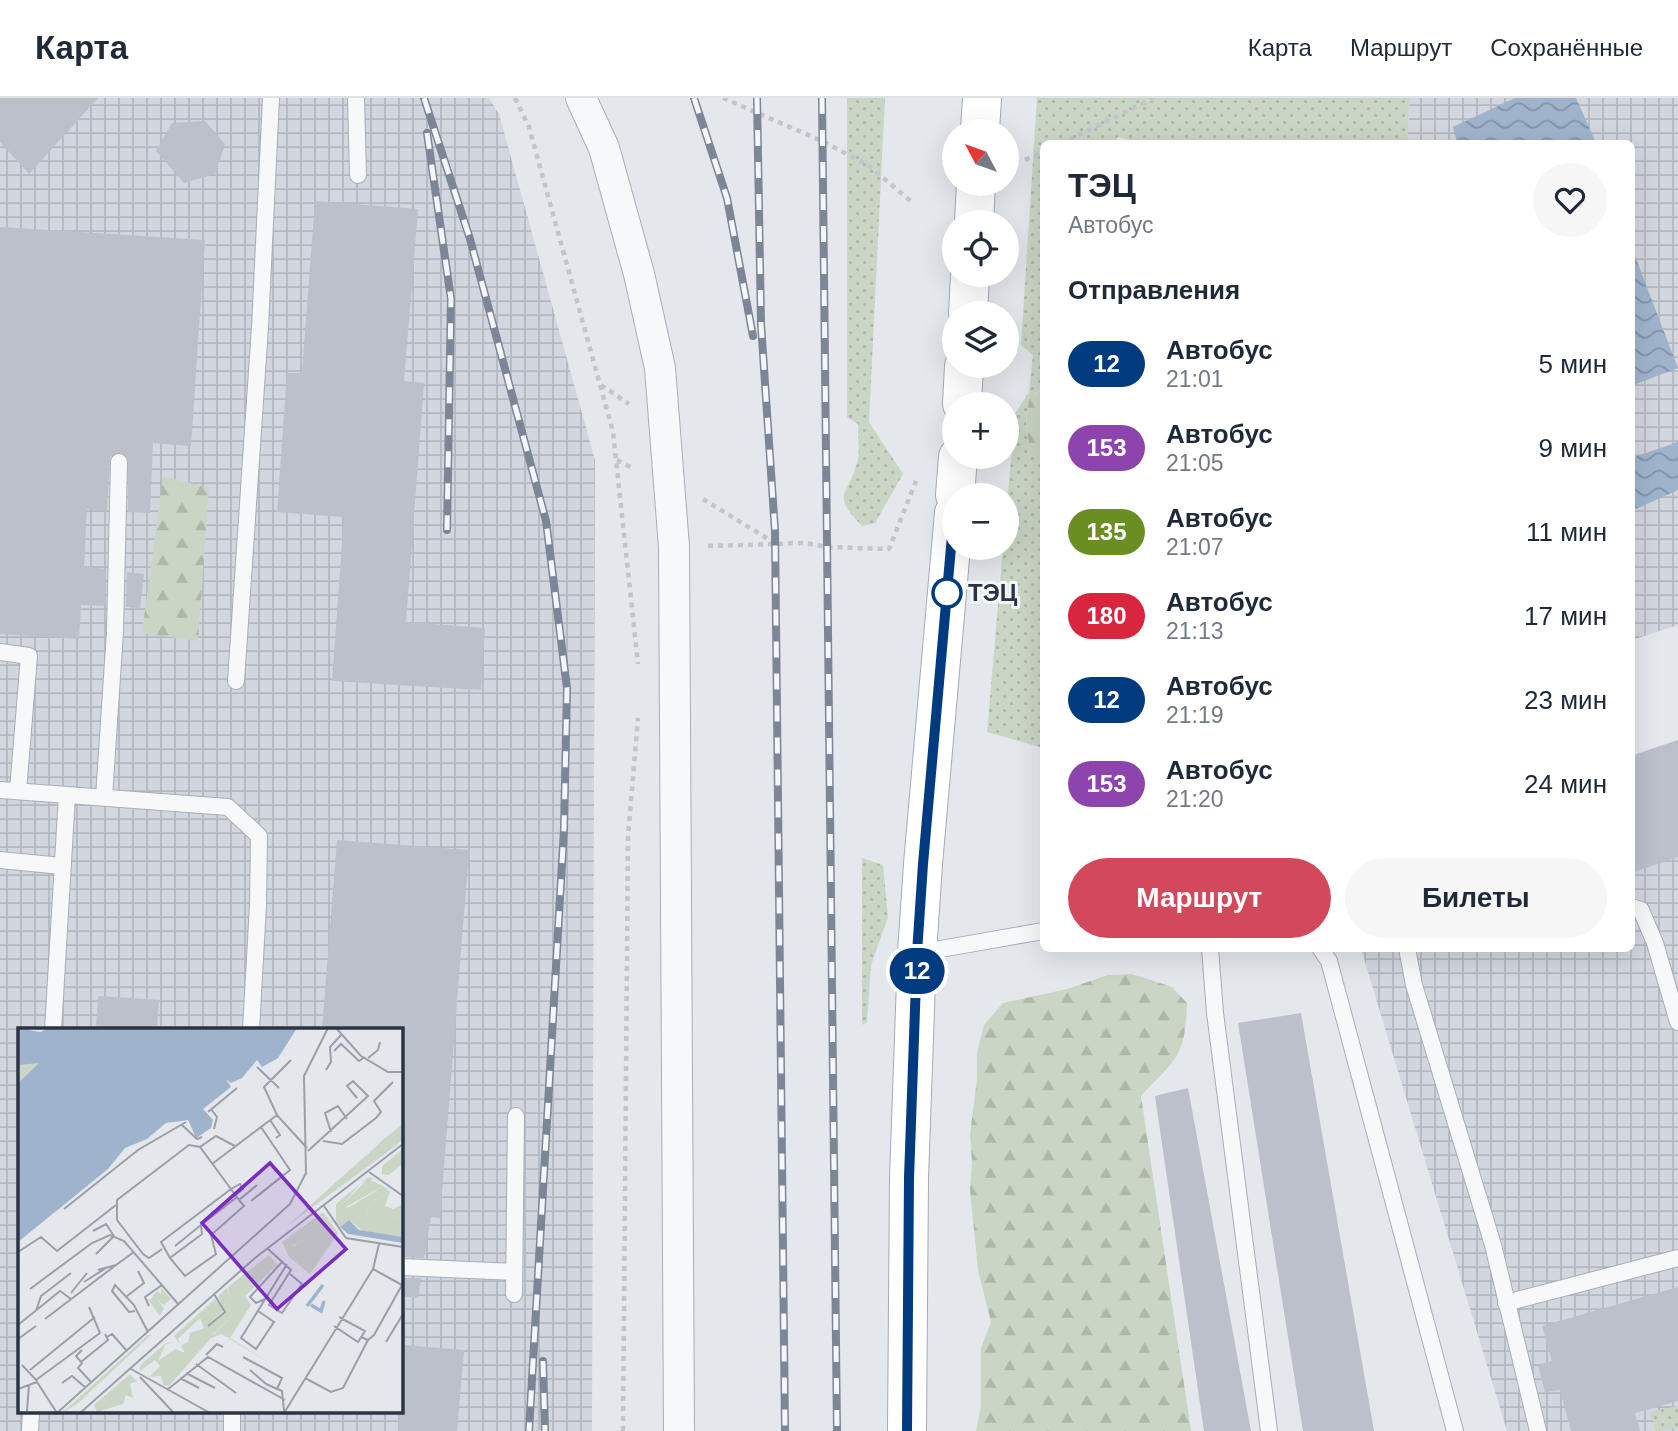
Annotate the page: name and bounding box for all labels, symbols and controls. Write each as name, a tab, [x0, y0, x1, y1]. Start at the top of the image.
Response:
text: Карта	[35, 29, 128, 66]
text: Карта	[1248, 34, 1312, 61]
text: Маршрут	[1350, 34, 1452, 61]
text: Сохранённые	[1490, 34, 1643, 61]
north arrow	[942, 119, 1018, 196]
map controls	[942, 119, 1019, 560]
button: heart	[1533, 163, 1607, 237]
text: ТЭЦ	[1068, 167, 1136, 204]
button: locate	[942, 210, 1019, 287]
text: Автобус	[1068, 212, 1154, 238]
text: Отправления	[1068, 275, 1240, 305]
button: layers	[942, 301, 1019, 378]
text: Автобус	[1166, 335, 1273, 365]
text: 5 мин	[1539, 349, 1607, 379]
text: 12	[1093, 350, 1120, 377]
text: 21:01	[1166, 366, 1224, 392]
button: +	[942, 392, 1019, 469]
text: Автобус	[1166, 419, 1273, 449]
text: 9 мин	[1539, 433, 1607, 463]
text: 153	[1086, 434, 1127, 461]
text: 21:05	[1166, 450, 1224, 476]
button: −	[942, 483, 1019, 560]
text: Автобус	[1166, 503, 1273, 533]
text: 11 мин	[1526, 517, 1607, 547]
text: 135	[1086, 518, 1127, 545]
text: 21:07	[1166, 534, 1224, 560]
marker: ТЭЦ	[932, 578, 962, 608]
place label: ТЭЦ	[968, 579, 1018, 606]
text: Автобус	[1166, 587, 1273, 617]
text: 17 мин	[1524, 601, 1607, 631]
text: 180	[1086, 602, 1127, 629]
text: 21:13	[1166, 618, 1224, 644]
text: Автобус	[1166, 671, 1273, 701]
text: 23 мин	[1524, 685, 1607, 715]
text: 12	[1093, 686, 1120, 713]
text: 21:19	[1166, 702, 1224, 728]
text: Автобус	[1166, 755, 1273, 785]
text: 24 мин	[1524, 769, 1607, 799]
text: 153	[1086, 770, 1127, 797]
text: 21:20	[1166, 786, 1224, 812]
button: Маршрут	[1068, 858, 1331, 938]
button: Билеты	[1345, 858, 1607, 938]
line badge: 12	[886, 948, 948, 994]
text: 12	[904, 957, 930, 984]
inset map	[18, 1028, 402, 1414]

